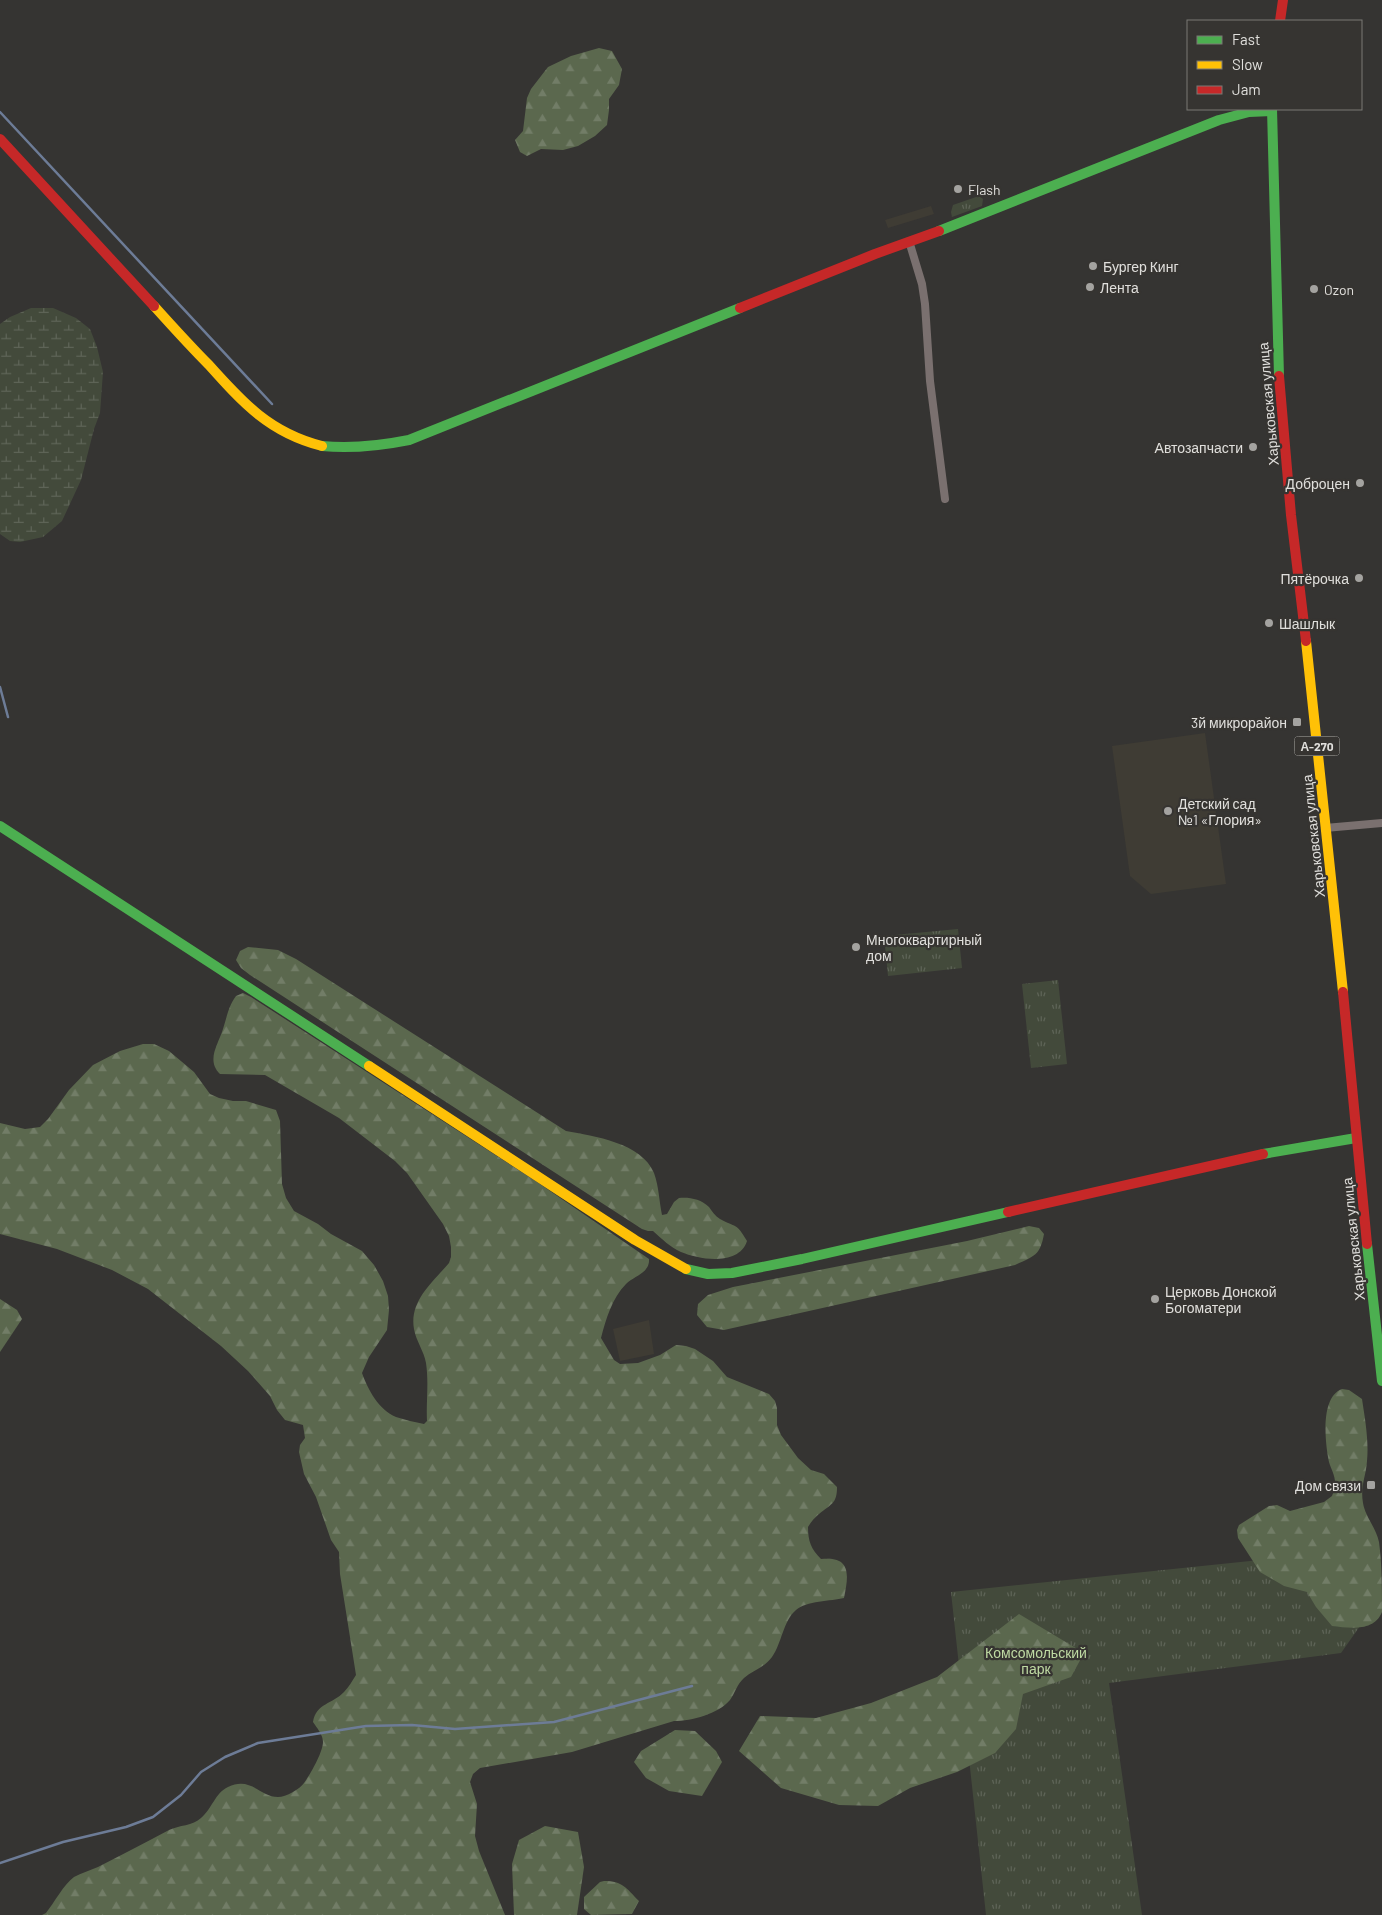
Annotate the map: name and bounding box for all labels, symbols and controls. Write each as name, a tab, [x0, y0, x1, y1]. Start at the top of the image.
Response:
legend	[1187, 20, 1362, 110]
text: Fast	[1232, 30, 1260, 48]
text: Slow	[1232, 55, 1263, 73]
text: Jam	[1232, 80, 1261, 98]
place label: Flash	[968, 181, 1001, 198]
marker: Flash	[952, 183, 964, 195]
place label: Бургер Кинг	[1103, 258, 1179, 275]
marker: Бургер Кинг	[1087, 260, 1099, 272]
place label: Лента	[1100, 279, 1139, 296]
marker: Лента	[1084, 281, 1096, 293]
place label: Ozon	[1324, 281, 1354, 298]
marker: Ozon	[1308, 283, 1320, 295]
street label: Харьковская улица	[1254, 341, 1282, 466]
place label: Автозапчасти	[1155, 439, 1243, 456]
marker: Автозапчасти	[1247, 441, 1259, 453]
place label: Доброцен	[1286, 475, 1350, 492]
marker: Доброцен	[1354, 477, 1366, 489]
place label: Пятёрочка	[1280, 570, 1349, 587]
marker: Пятёрочка	[1353, 572, 1365, 584]
place label: Шашлык	[1279, 615, 1336, 632]
marker: Шашлык	[1263, 617, 1275, 629]
place label: 3й микрорайон	[1191, 714, 1287, 731]
marker: 3й микрорайон	[1291, 716, 1303, 728]
road number: А-270	[1294, 736, 1340, 756]
street label: Харьковская улица	[1298, 773, 1328, 898]
place label: Детский сад №1 «Глория»	[1178, 795, 1262, 828]
marker: Детский сад №1 «Глория»	[1162, 805, 1174, 817]
place label: Многоквартирный дом	[866, 931, 982, 964]
marker: Многоквартирный дом	[850, 941, 862, 953]
street label: Харьковская улица	[1338, 1176, 1368, 1301]
place label: Церковь Донской Богоматери	[1165, 1283, 1277, 1316]
marker: Церковь Донской Богоматери	[1149, 1293, 1161, 1305]
place label: Дом связи	[1295, 1477, 1361, 1494]
marker: Дом связи	[1365, 1479, 1377, 1491]
park label: Комсомольский парк	[985, 1644, 1087, 1677]

